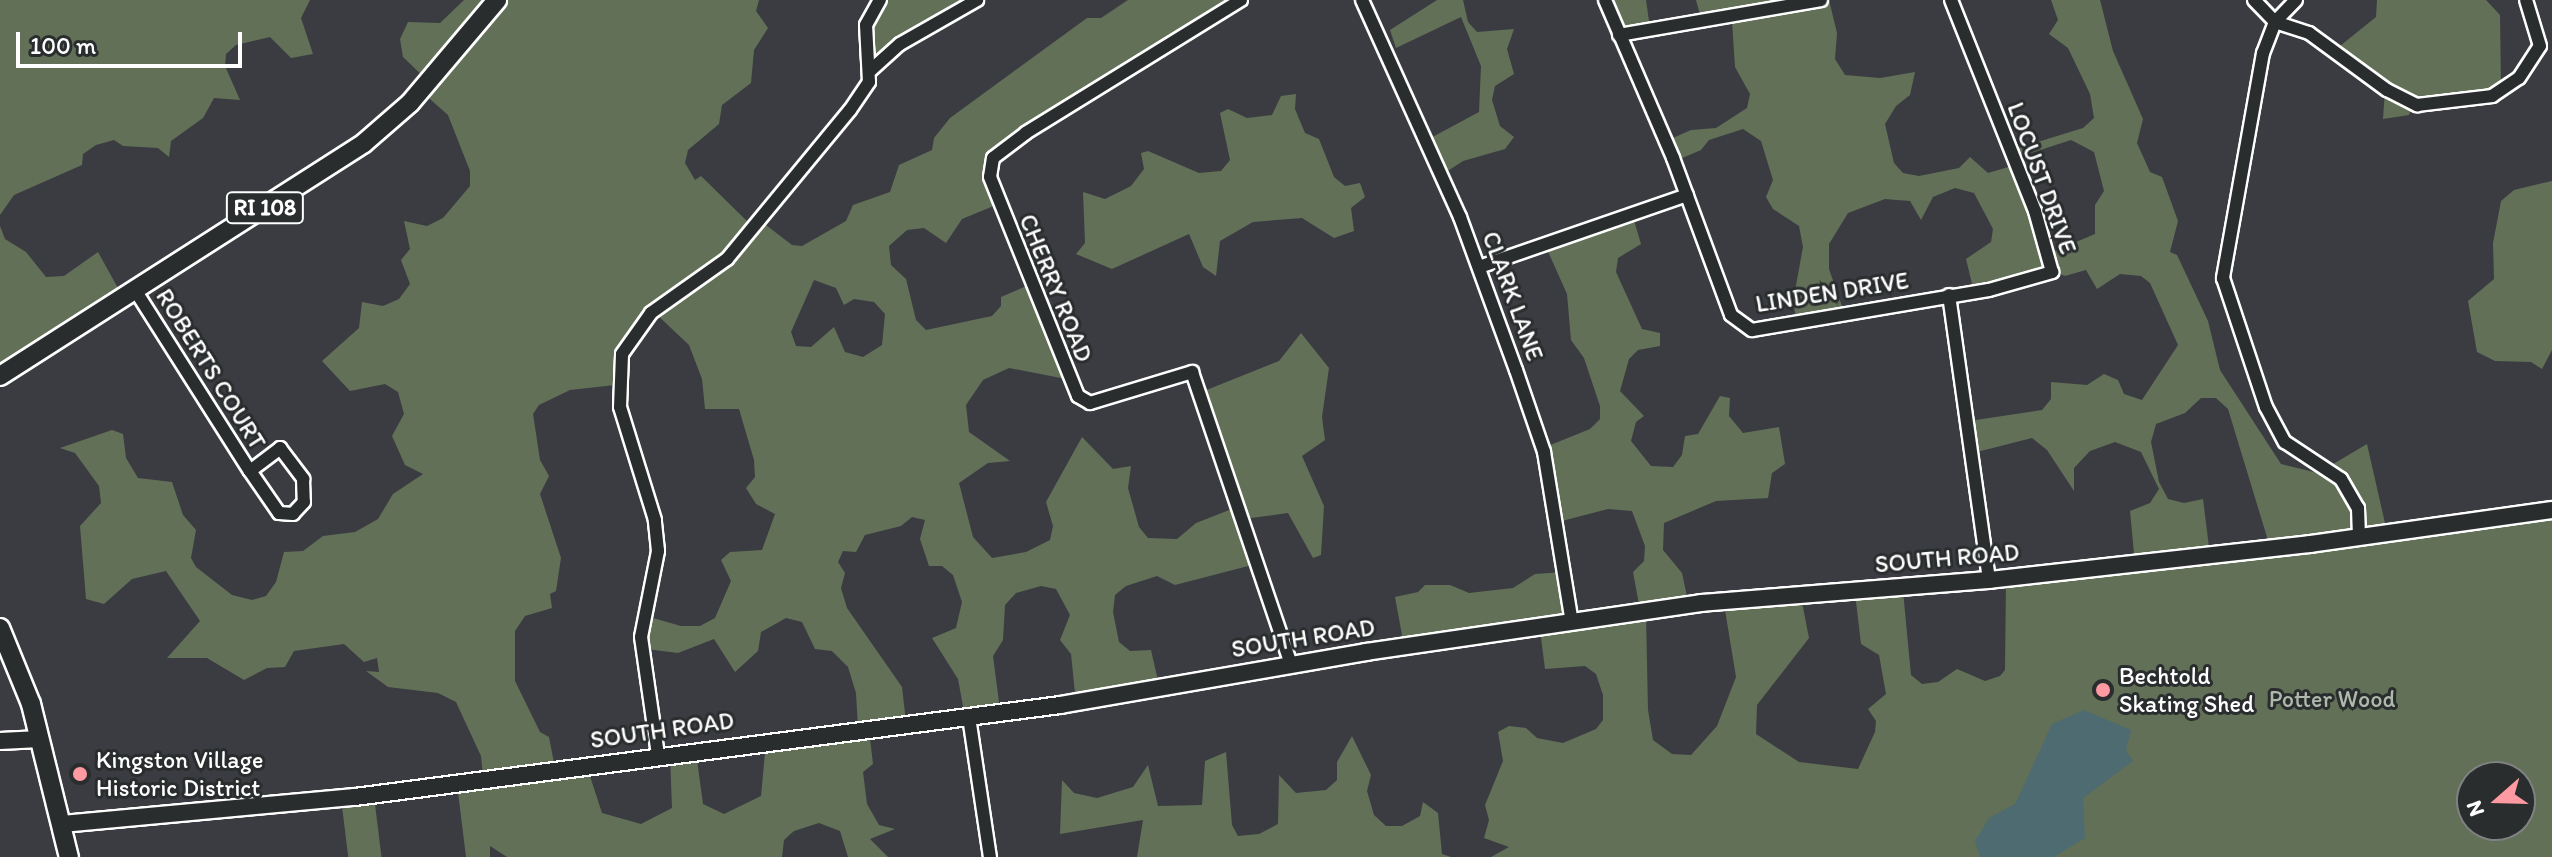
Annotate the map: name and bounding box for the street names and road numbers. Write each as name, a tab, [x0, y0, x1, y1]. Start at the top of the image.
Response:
street label: LOCUST DRIVE	[2001, 98, 2083, 258]
road number: RI 108	[225, 190, 305, 226]
street label: CHERRY ROAD	[1013, 210, 1099, 366]
street label: CLARK LANE	[1476, 227, 1550, 365]
street label: LINDEN DRIVE	[1753, 266, 1911, 318]
street label: ROBERTS COURT	[150, 283, 272, 455]
street label: SOUTH ROAD	[1874, 537, 2020, 579]
street label: SOUTH ROAD	[1229, 612, 1377, 664]
street label: SOUTH ROAD	[588, 706, 736, 754]

